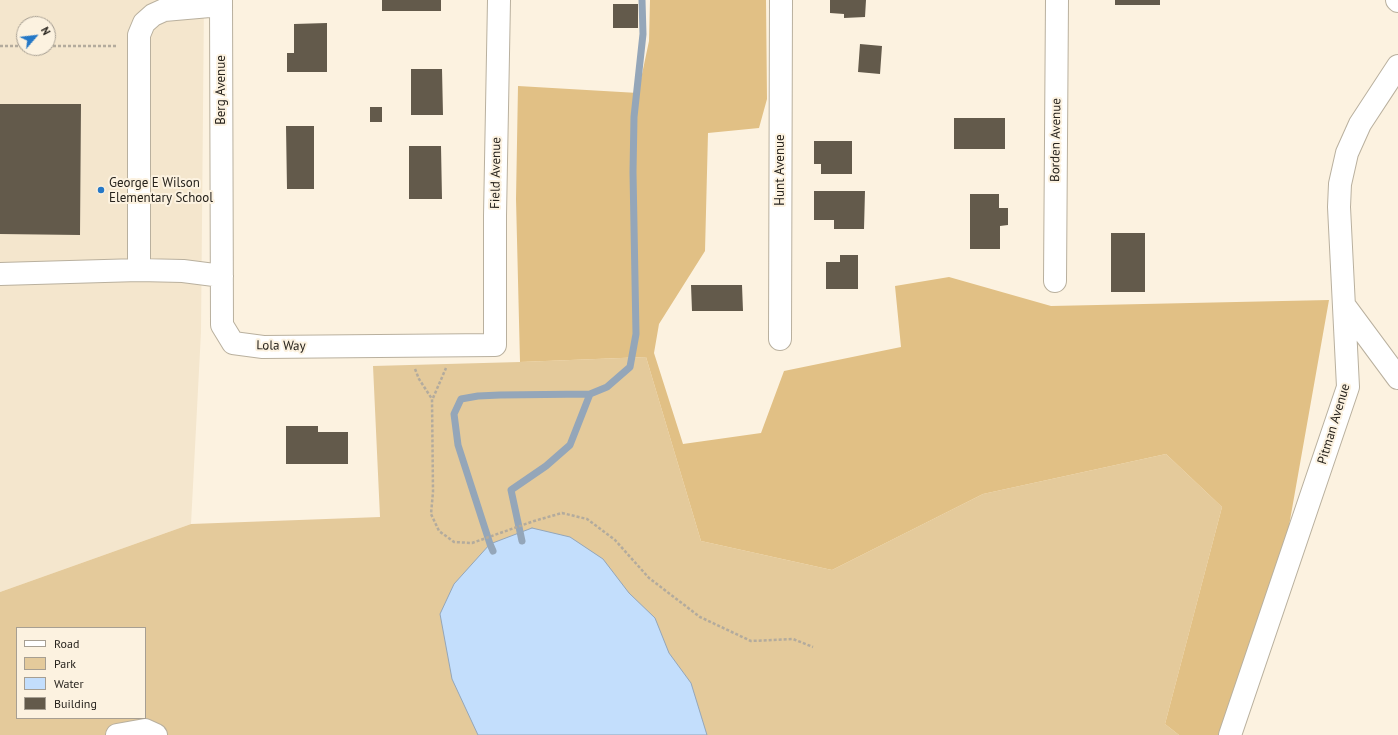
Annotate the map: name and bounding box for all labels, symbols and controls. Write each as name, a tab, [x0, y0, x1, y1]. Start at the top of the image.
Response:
north arrow	[16, 16, 56, 56]
text: N	[38, 24, 54, 37]
street label: Berg Avenue	[213, 55, 229, 125]
street label: Borden Avenue	[1047, 98, 1065, 182]
street label: Hunt Avenue	[772, 134, 788, 206]
street label: Field Avenue	[488, 137, 504, 209]
place label: George E Wilson Elementary School	[109, 175, 213, 206]
marker: George E Wilson Elementary School	[96, 185, 106, 195]
street label: Lola Way	[256, 338, 306, 354]
street label: Pitman Avenue	[1314, 382, 1354, 466]
legend	[16, 627, 146, 719]
text: Road	[54, 636, 79, 651]
text: Park	[54, 656, 76, 671]
text: Water	[54, 676, 84, 691]
text: Building	[54, 696, 97, 711]

